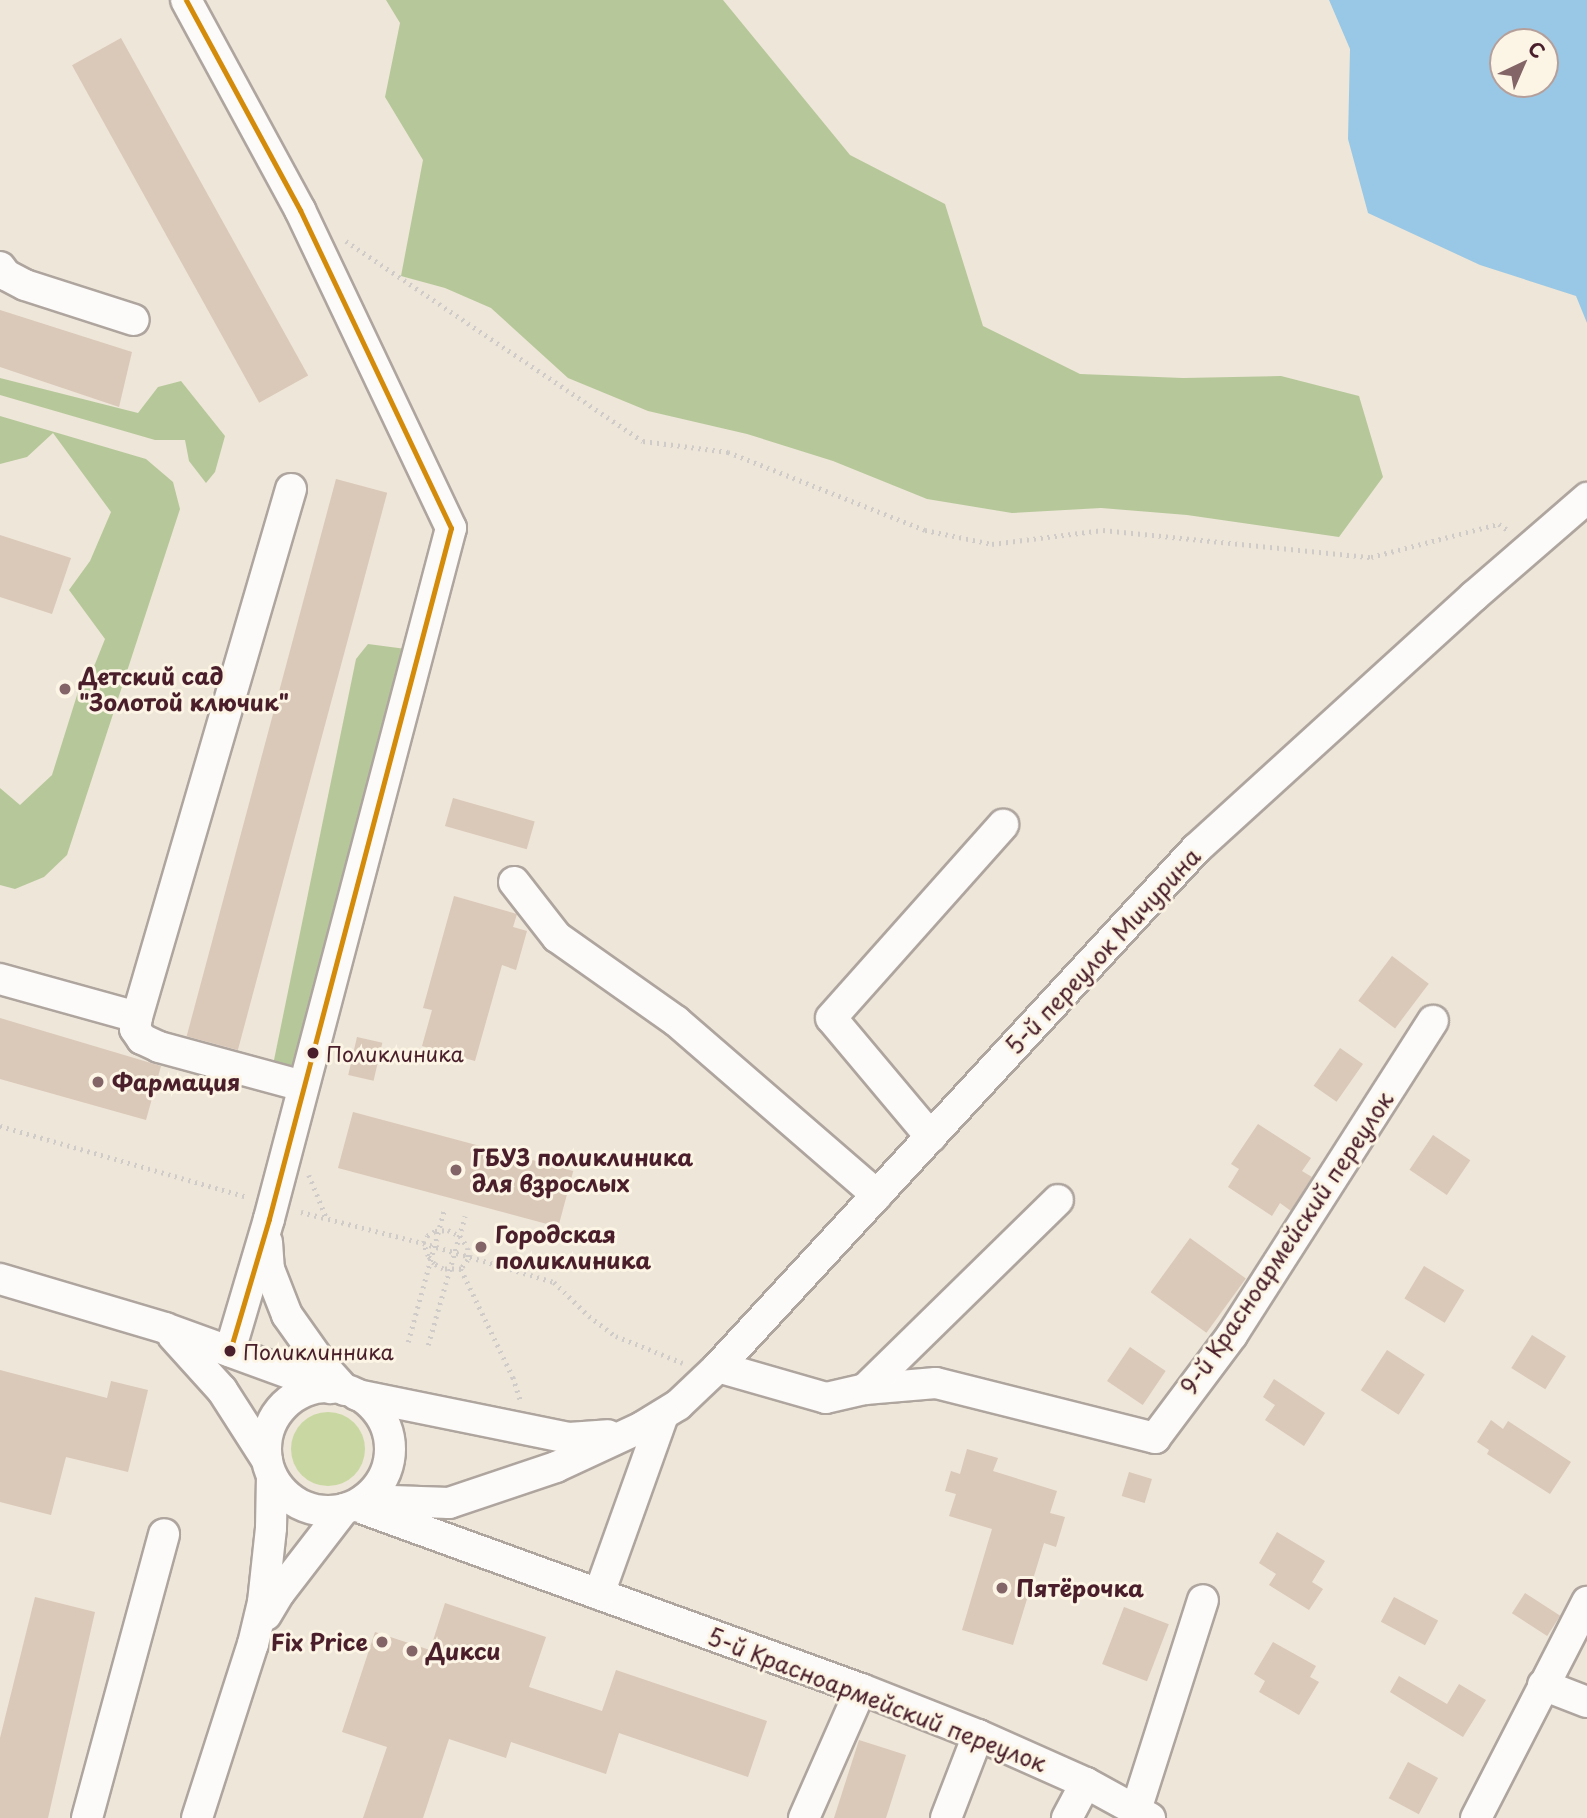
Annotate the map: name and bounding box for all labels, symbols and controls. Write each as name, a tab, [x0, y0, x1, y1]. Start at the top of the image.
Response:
north arrow	[1489, 28, 1559, 98]
text: С	[1522, 34, 1552, 64]
place label: Детский сад "Золотой ключик"	[79, 662, 291, 716]
marker: Детский сад "Золотой ключик"	[57, 681, 73, 697]
street label: 5-й переулок Мичурина	[1000, 841, 1206, 1061]
place label: Поликлиника	[326, 1040, 464, 1066]
marker: Поликлиника	[306, 1046, 320, 1060]
place label: Фармация	[112, 1068, 240, 1096]
marker: Фармация	[90, 1074, 106, 1090]
street label: 9-й Красноармейский переулок	[1175, 1086, 1399, 1400]
place label: ГБУЗ поликлиника для взрослых	[472, 1143, 695, 1197]
marker: ГБУЗ поликлиника для взрослых	[446, 1160, 466, 1180]
place label: Городская поликлиника	[495, 1220, 651, 1274]
marker: Городская поликлиника	[473, 1239, 489, 1255]
place label: Поликлинника	[243, 1338, 394, 1364]
marker: Поликлинника	[223, 1344, 237, 1358]
place label: Пятёрочка	[1016, 1574, 1144, 1602]
marker: Пятёрочка	[994, 1580, 1010, 1596]
street label: 5-й Красноармейский переулок	[703, 1622, 1051, 1778]
place label: Fix Price	[269, 1628, 368, 1656]
marker: Fix Price	[374, 1634, 390, 1650]
place label: Дикси	[426, 1637, 501, 1665]
marker: Дикси	[404, 1643, 420, 1659]

